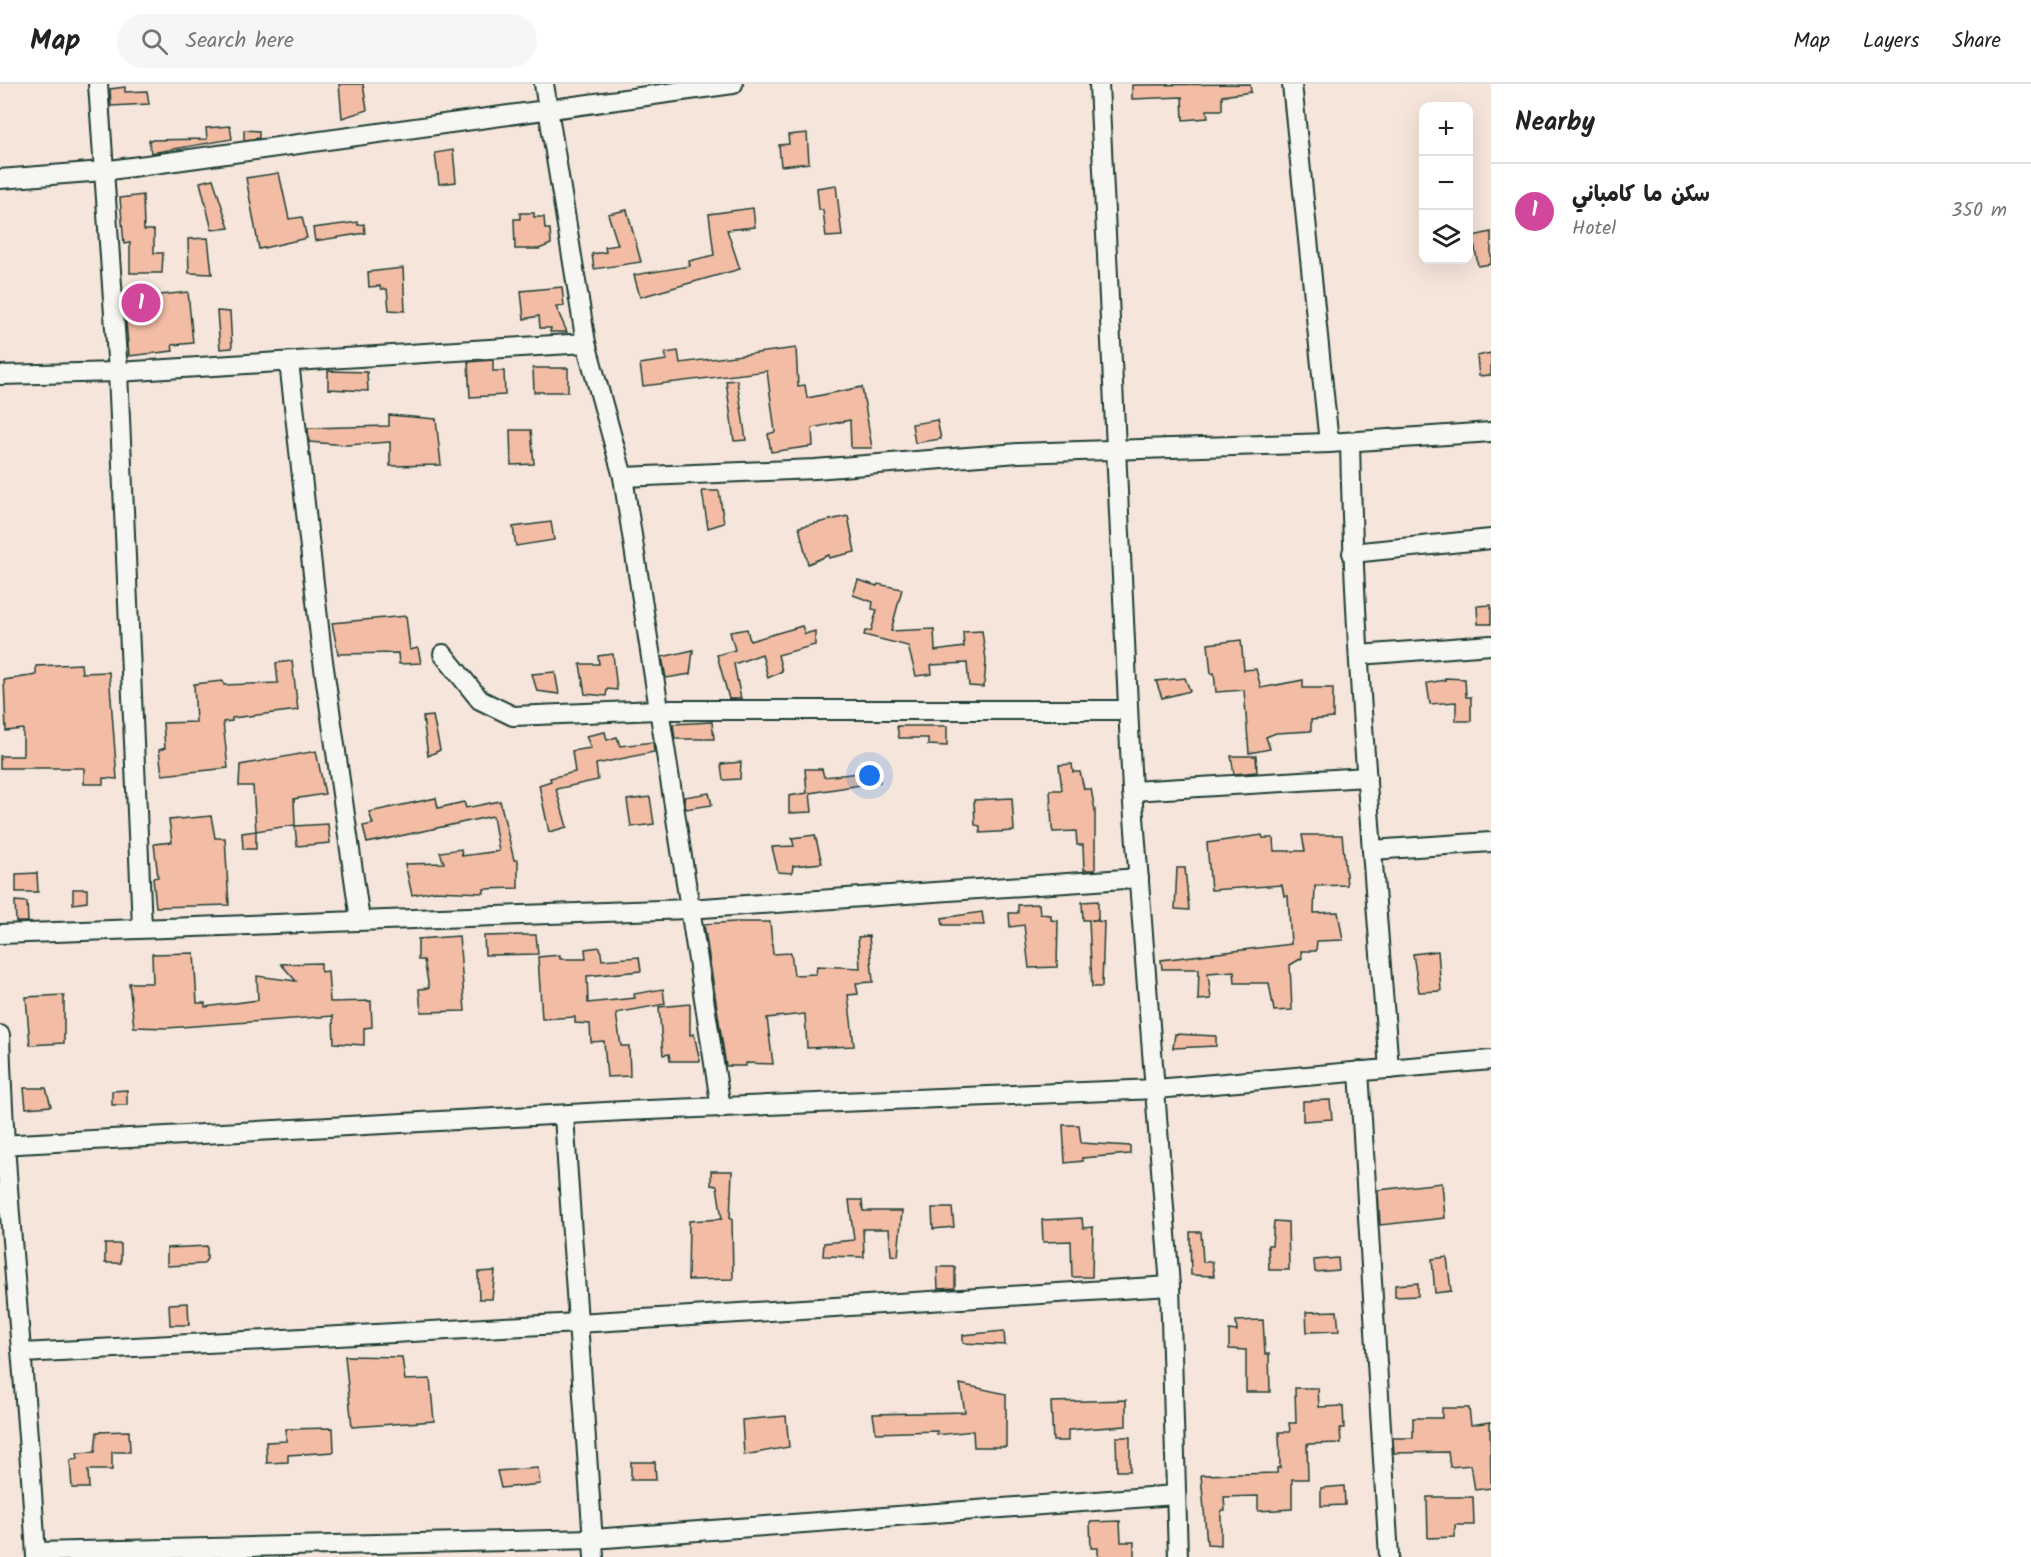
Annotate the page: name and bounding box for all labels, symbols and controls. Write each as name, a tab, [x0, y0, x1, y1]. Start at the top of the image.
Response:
search box	[117, 14, 537, 68]
text: Map	[30, 19, 81, 64]
text: Search here	[186, 24, 294, 59]
icon: search	[138, 25, 171, 58]
text: Map	[1793, 25, 1830, 58]
text: Layers	[1863, 25, 1919, 58]
text: Share	[1952, 25, 2001, 58]
map controls	[1419, 102, 1473, 264]
button: +	[1419, 102, 1473, 156]
text: Nearby	[1515, 102, 1595, 144]
button: −	[1419, 156, 1473, 210]
text: سكن ما كامباني	[1572, 178, 1710, 213]
text: 1	[1531, 195, 1538, 227]
text: 350 m	[1951, 195, 2007, 227]
button: layers	[1419, 210, 1473, 264]
text: Hotel	[1572, 213, 1616, 245]
pin: 1	[122, 280, 160, 326]
your location	[855, 761, 884, 790]

